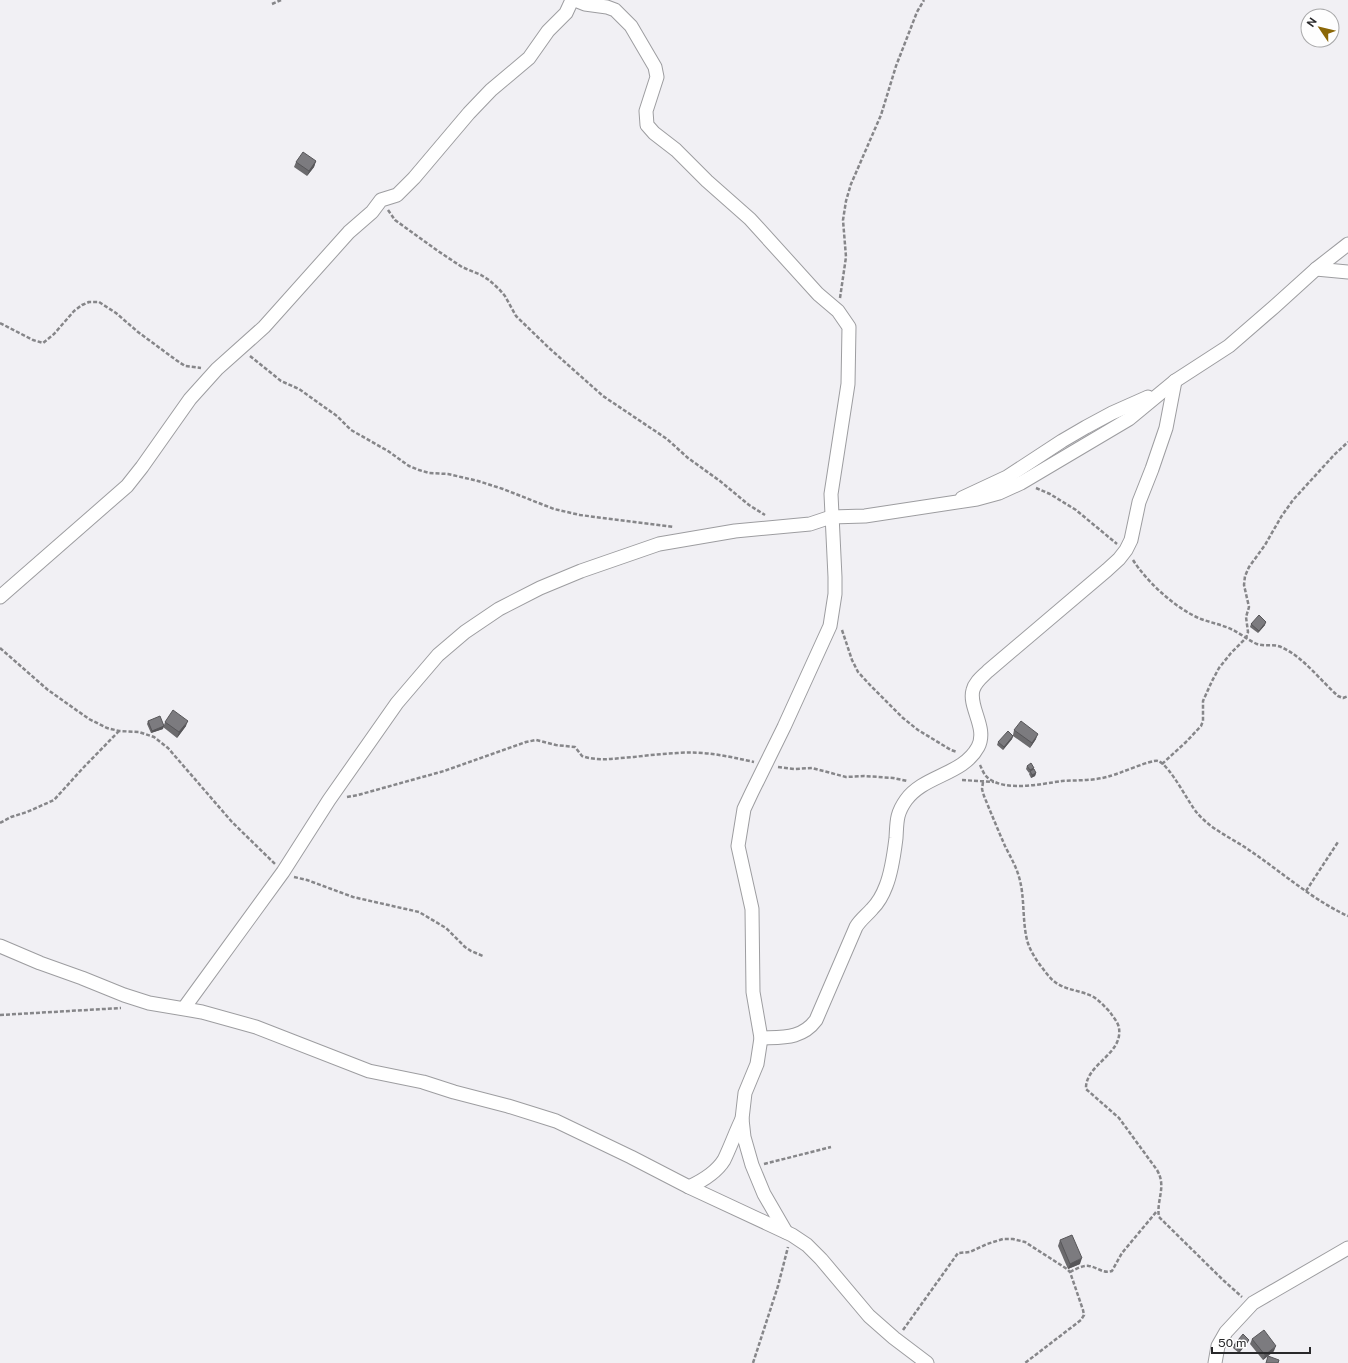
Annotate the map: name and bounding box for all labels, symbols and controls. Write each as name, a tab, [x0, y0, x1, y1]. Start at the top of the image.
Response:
north arrow	[1300, 8, 1340, 48]
text: N	[1304, 15, 1319, 29]
scale bar	[1212, 1329, 1310, 1355]
text: 50 m	[1218, 1336, 1246, 1350]

